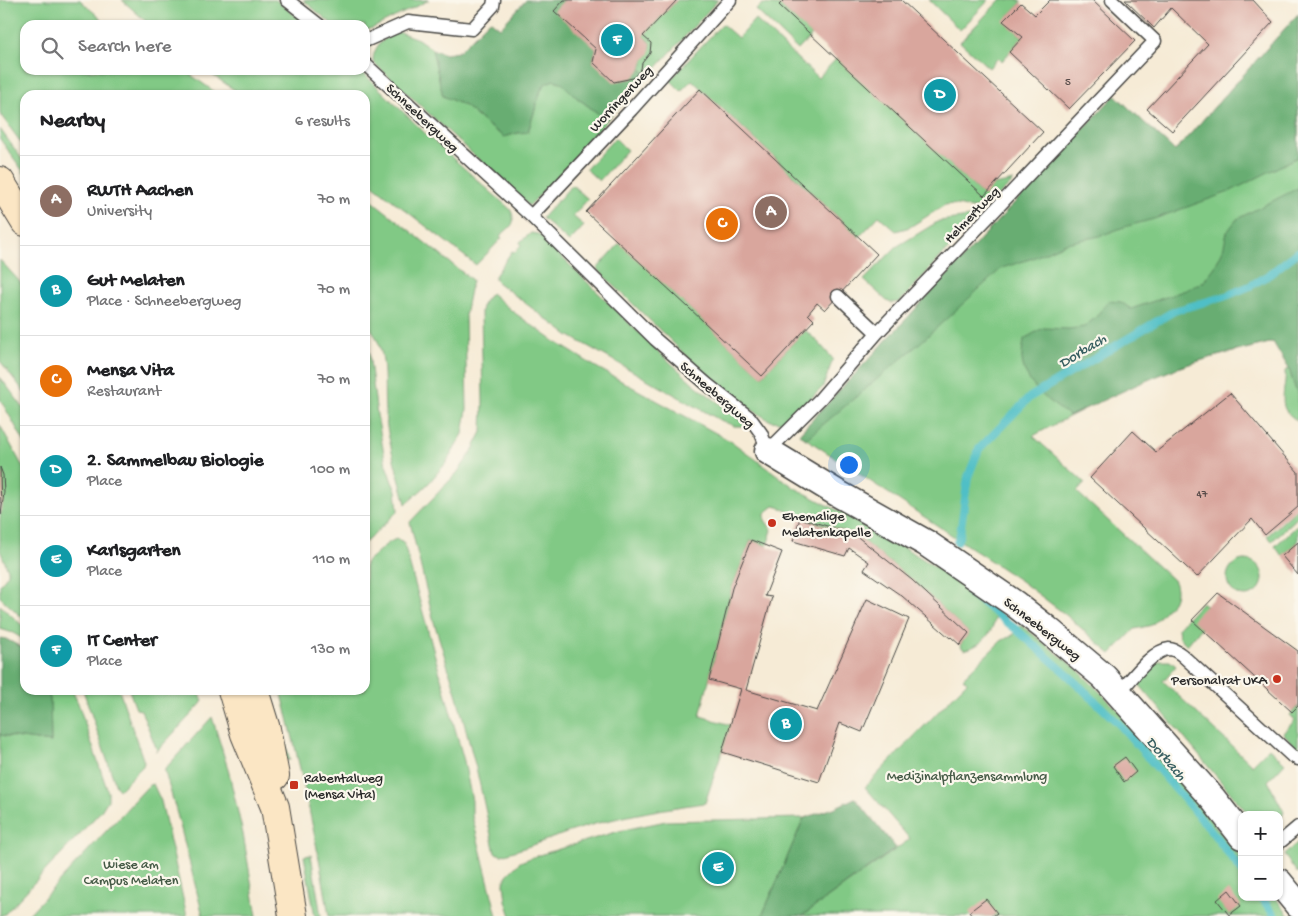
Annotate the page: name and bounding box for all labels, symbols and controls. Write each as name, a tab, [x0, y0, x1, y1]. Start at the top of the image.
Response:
search box	[20, 20, 370, 75]
pin: F	[601, 21, 633, 59]
icon: search	[38, 34, 66, 62]
text: Search here	[78, 36, 172, 59]
street label: Worringerweg	[587, 63, 657, 137]
pin: D	[924, 76, 956, 114]
house number: 5	[1065, 77, 1071, 89]
street label: Schneebergweg	[381, 81, 461, 157]
text: Nearby	[40, 110, 105, 135]
text: 6 results	[295, 113, 350, 132]
text: RWTH Aachen	[87, 180, 193, 203]
street label: Helmertweg	[942, 184, 1004, 248]
text: A	[51, 191, 61, 210]
text: 70 m	[317, 191, 350, 210]
pin: A	[755, 193, 787, 231]
text: University	[87, 203, 152, 222]
pin: C	[706, 205, 738, 243]
text: Gut Melaten	[87, 270, 184, 293]
text: B	[52, 281, 60, 300]
text: 70 m	[317, 281, 350, 300]
text: Place · Schneebergweg	[87, 293, 241, 312]
water label: Dorbach	[1056, 330, 1111, 373]
street label: Schneebergweg	[676, 359, 757, 433]
text: Mensa Vita	[87, 360, 174, 383]
text: C	[52, 371, 60, 390]
text: 70 m	[317, 371, 350, 390]
text: Restaurant	[87, 383, 161, 402]
text: 2. Sammelbau Biologie	[87, 450, 264, 473]
your location	[836, 452, 862, 478]
text: D	[51, 461, 61, 480]
text: 100 m	[310, 461, 350, 480]
text: Place	[87, 473, 122, 492]
house number: 47	[1197, 489, 1208, 501]
place label: Ehemalige Melatenkapelle	[782, 509, 872, 542]
marker: Ehemalige Melatenkapelle	[766, 517, 778, 529]
text: Karlsgarten	[87, 540, 181, 563]
text: E	[51, 551, 61, 570]
text: 110 m	[313, 551, 350, 570]
text: Place	[87, 563, 122, 582]
street label: Schneebergweg	[999, 595, 1084, 665]
text: IT Center	[87, 630, 157, 653]
text: F	[52, 641, 60, 660]
text: 130 m	[311, 641, 350, 660]
text: Place	[87, 653, 122, 672]
place label: Personalrat UKA	[1170, 673, 1268, 690]
marker: Personalrat UKA	[1271, 673, 1283, 685]
pin: B	[770, 705, 802, 743]
water label: Dorbach	[1142, 734, 1190, 786]
park label: Medizinalpflanzensammlung	[887, 769, 1047, 786]
place label: Rabentalweg (Mensa Vita)	[304, 771, 383, 804]
marker: Rabentalweg (Mensa Vita)	[288, 779, 300, 791]
map controls	[1238, 811, 1283, 901]
button: +	[1238, 811, 1283, 856]
pin: E	[702, 849, 734, 887]
button: −	[1238, 856, 1283, 901]
park label: Wiese am Campus Melaten	[84, 857, 179, 890]

